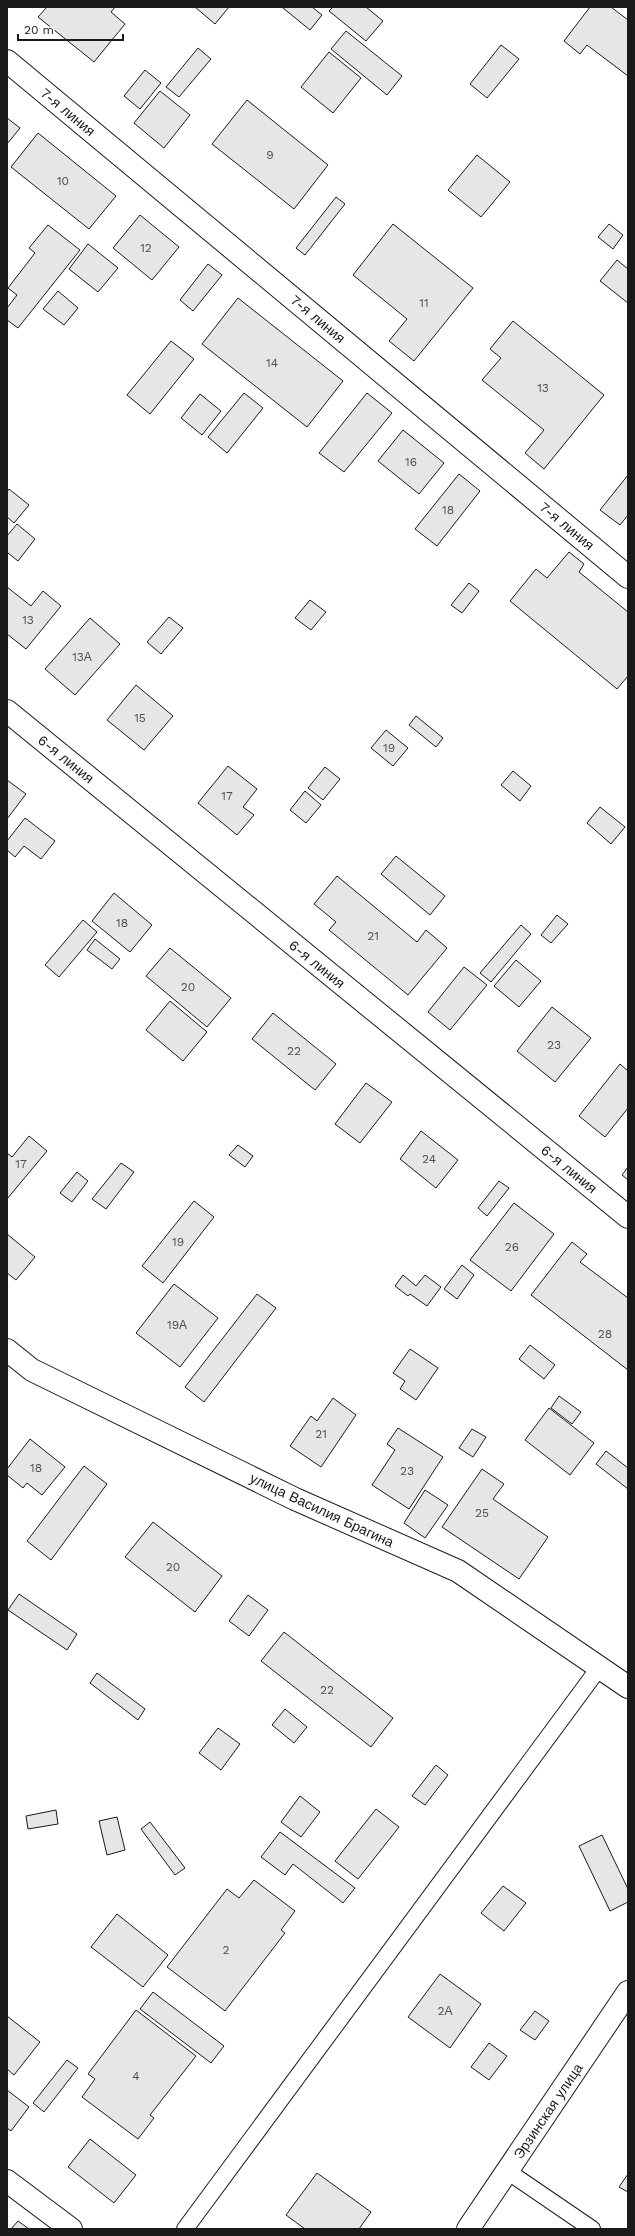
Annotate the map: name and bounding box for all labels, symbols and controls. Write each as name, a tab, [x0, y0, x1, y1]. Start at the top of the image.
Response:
scale bar	[18, 16, 123, 42]
text: 20 m	[24, 23, 54, 37]
street label: 7-я линия	[38, 85, 98, 139]
house number: 9	[266, 148, 274, 162]
house number: 10	[57, 174, 69, 188]
house number: 12	[140, 241, 152, 255]
street label: 7-я линия	[288, 292, 348, 346]
house number: 11	[419, 296, 429, 310]
house number: 14	[266, 356, 278, 370]
house number: 13	[537, 381, 549, 395]
house number: 16	[405, 455, 417, 469]
street label: 7-я линия	[537, 499, 597, 553]
house number: 18	[442, 503, 454, 517]
house number: 13	[22, 613, 34, 627]
house number: 13А	[72, 650, 92, 664]
house number: 15	[134, 711, 146, 725]
street label: 6-я линия	[35, 732, 97, 786]
house number: 19	[383, 741, 395, 755]
house number: 17	[221, 789, 233, 803]
house number: 18	[116, 916, 128, 930]
house number: 21	[367, 929, 379, 943]
street label: 6-я линия	[286, 937, 348, 991]
house number: 20	[181, 980, 195, 994]
house number: 23	[547, 1038, 561, 1052]
house number: 22	[287, 1044, 301, 1058]
street label: 6-я линия	[538, 1142, 600, 1196]
house number: 24	[422, 1152, 436, 1166]
house number: 17	[15, 1157, 27, 1171]
house number: 19	[172, 1235, 184, 1249]
house number: 26	[505, 1240, 519, 1254]
house number: 19А	[167, 1318, 187, 1332]
house number: 28	[598, 1327, 612, 1341]
house number: 21	[315, 1427, 327, 1441]
house number: 18	[30, 1461, 42, 1475]
house number: 23	[400, 1464, 414, 1478]
street label: улица Василия Брагина	[248, 1470, 397, 1550]
house number: 25	[475, 1506, 489, 1520]
house number: 20	[166, 1560, 180, 1574]
house number: 22	[320, 1683, 334, 1697]
house number: 2	[223, 1943, 230, 1957]
house number: 2А	[438, 2004, 453, 2018]
street label: Эрзинская улица	[510, 2060, 586, 2162]
house number: 4	[132, 2069, 140, 2083]

